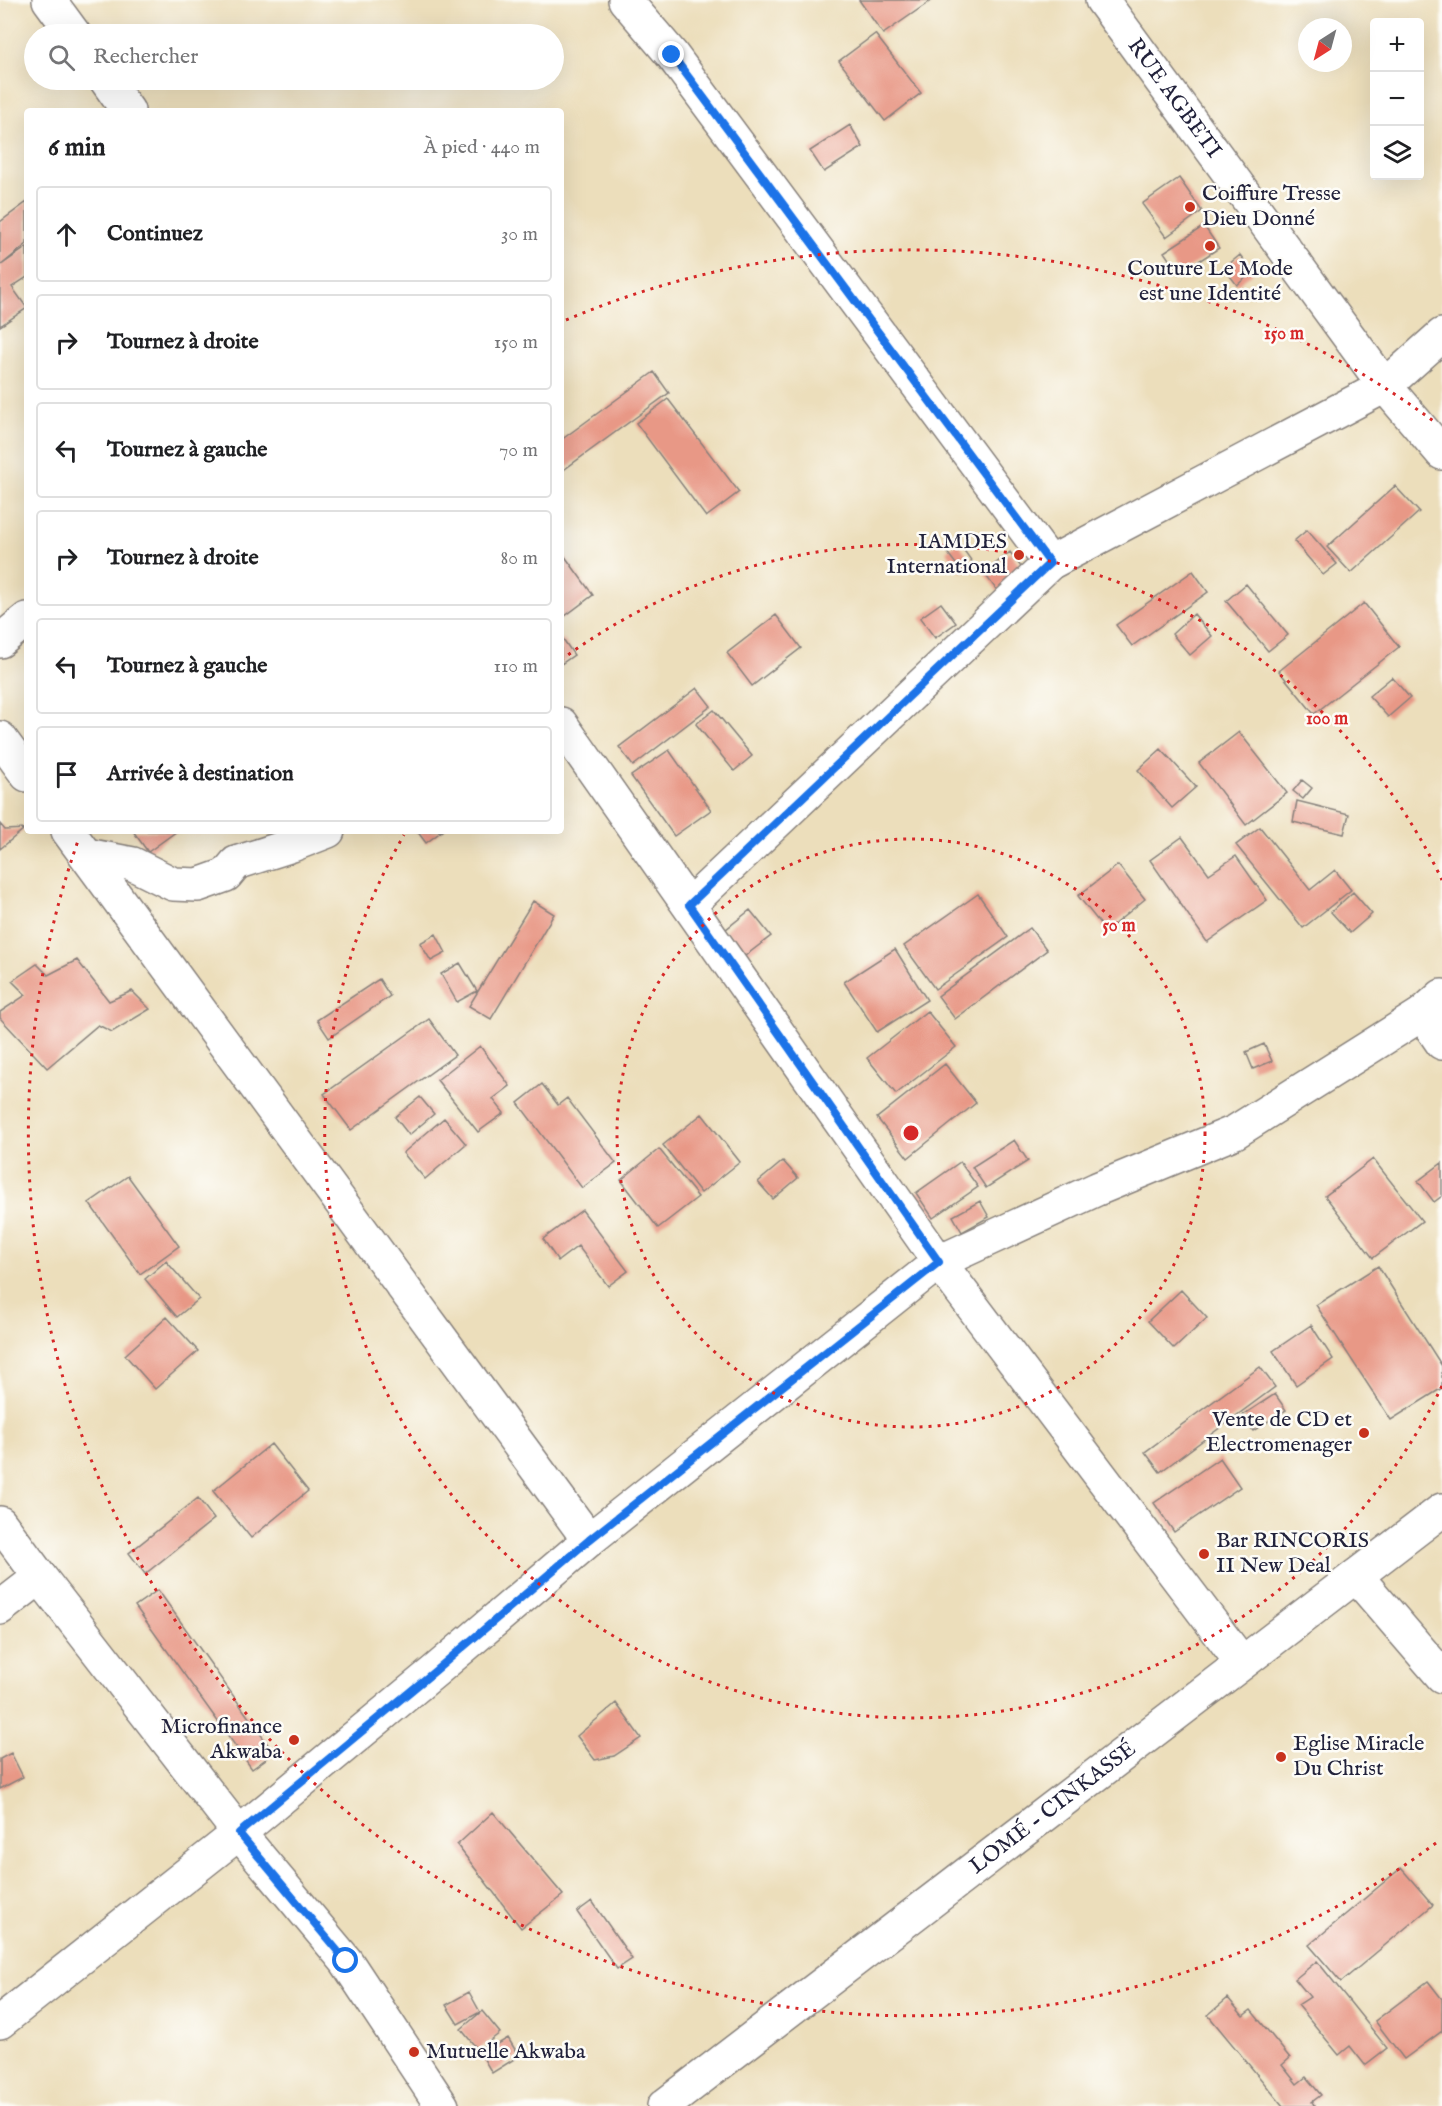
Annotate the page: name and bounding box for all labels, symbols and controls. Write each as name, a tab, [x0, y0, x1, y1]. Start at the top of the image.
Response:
north arrow	[1298, 18, 1352, 72]
map controls	[1370, 18, 1424, 180]
button: +	[1370, 18, 1424, 72]
search box	[24, 24, 564, 90]
street label: RUE AGBETI	[1121, 33, 1227, 164]
icon: search	[45, 41, 78, 74]
route end	[658, 41, 684, 67]
text: Rechercher	[93, 43, 198, 71]
button: −	[1370, 72, 1424, 126]
button: layers	[1370, 126, 1424, 180]
text: 6 min	[48, 131, 106, 164]
text: À pied · 440 m	[424, 135, 540, 160]
place label: Coiffure Tresse Dieu Donné	[1202, 180, 1341, 233]
marker: Coiffure Tresse Dieu Donné	[1183, 200, 1197, 214]
icon: ahead	[50, 218, 83, 251]
text: Continuez	[107, 220, 203, 248]
text: 30 m	[501, 222, 538, 247]
marker: Couture Le Mode est une Identité	[1203, 239, 1217, 253]
place label: Couture Le Mode est une Identité	[1127, 255, 1293, 308]
text: 150 m	[1264, 323, 1304, 346]
icon: right	[50, 326, 83, 359]
text: Tournez à droite	[107, 328, 258, 356]
text: 150 m	[494, 330, 538, 355]
icon: left	[50, 434, 83, 467]
text: Tournez à gauche	[107, 436, 267, 464]
text: 70 m	[499, 438, 538, 463]
place label: IAMDES International	[887, 528, 1007, 581]
icon: right	[50, 542, 83, 575]
text: Tournez à droite	[107, 544, 258, 572]
text: 80 m	[501, 546, 538, 571]
marker: IAMDES International	[1012, 548, 1026, 562]
icon: left	[50, 650, 83, 683]
text: Tournez à gauche	[107, 652, 267, 680]
text: 110 m	[494, 654, 538, 679]
text: 100 m	[1306, 708, 1348, 731]
icon: arrive	[50, 758, 83, 791]
text: Arrivée à destination	[107, 760, 294, 788]
text: 50 m	[1102, 915, 1136, 938]
centre of rings	[901, 1123, 921, 1143]
place label: Vente de CD et Electromenager	[1205, 1406, 1352, 1459]
marker: Vente de CD et Electromenager	[1357, 1426, 1371, 1440]
place label: Bar RINCORIS II New Deal	[1216, 1527, 1369, 1580]
marker: Bar RINCORIS II New Deal	[1197, 1547, 1211, 1561]
place label: Microfinance Akwaba	[161, 1713, 282, 1766]
place label: Eglise Miracle Du Christ	[1293, 1730, 1424, 1783]
marker: Microfinance Akwaba	[287, 1733, 301, 1747]
street label: LOMÉ - CINKASSÉ	[964, 1735, 1142, 1881]
marker: Eglise Miracle Du Christ	[1274, 1750, 1288, 1764]
route start	[332, 1947, 358, 1973]
place label: Mutuelle Akwaba	[426, 2038, 586, 2066]
marker: Mutuelle Akwaba	[407, 2045, 421, 2059]

